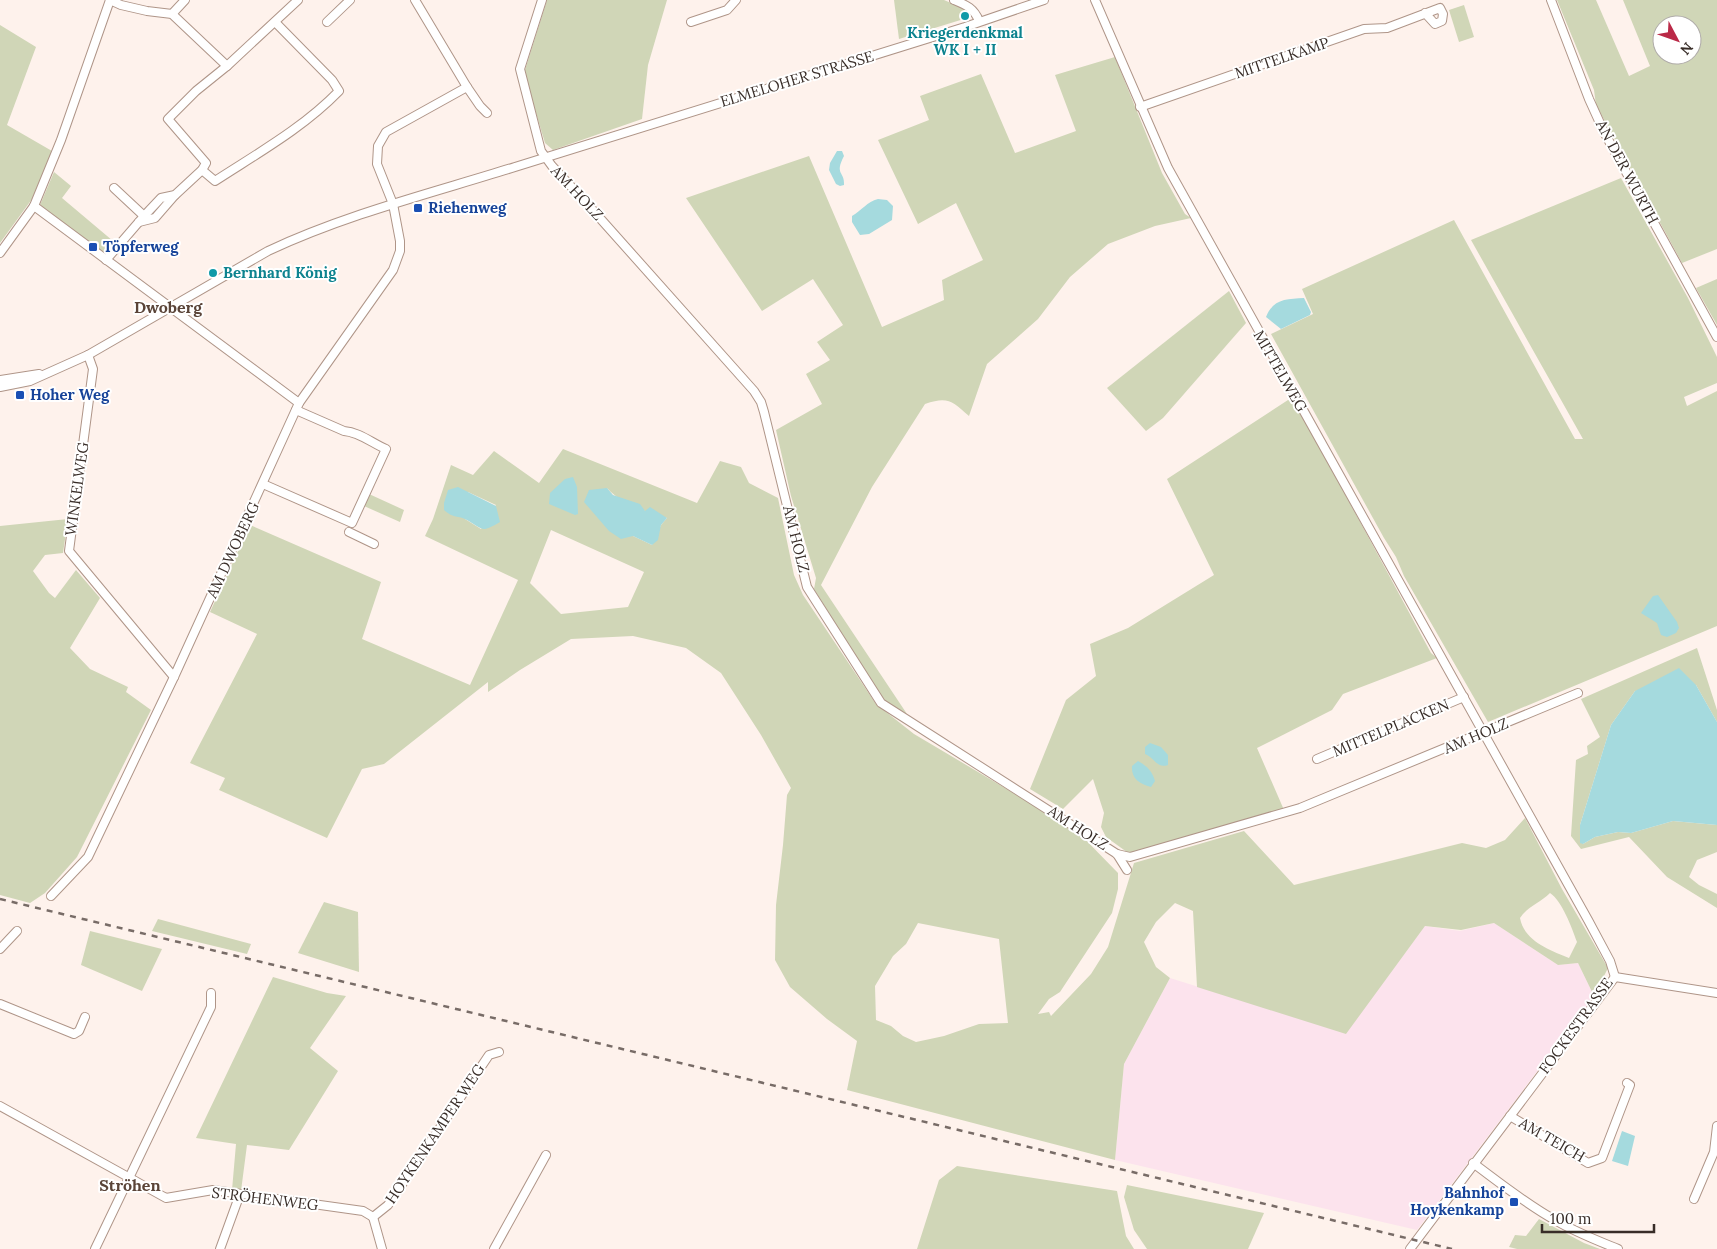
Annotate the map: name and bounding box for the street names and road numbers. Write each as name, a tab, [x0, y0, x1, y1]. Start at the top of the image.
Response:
street label: MITTELKAMP	[1232, 33, 1331, 83]
street label: ELMELOHER STRASSE	[718, 46, 876, 111]
street label: AN DER WURTH	[1591, 115, 1663, 227]
street label: AM HOLZ	[546, 160, 608, 224]
street label: MITTELWEG	[1250, 327, 1312, 415]
street label: WINKELWEG	[61, 440, 93, 537]
street label: AM DWOBERG	[202, 498, 263, 602]
street label: AM HOLZ	[779, 502, 814, 574]
street label: MITTELPLACKEN	[1330, 694, 1452, 761]
street label: AM HOLZ	[1440, 713, 1511, 758]
street label: AM HOLZ	[1044, 800, 1112, 854]
street label: FOCKESTRASSE	[1534, 974, 1617, 1077]
street label: HOYKENKAMPER WEG	[381, 1060, 489, 1207]
street label: AM TEICH	[1515, 1113, 1589, 1166]
street label: STRÖHENWEG	[211, 1183, 320, 1215]

